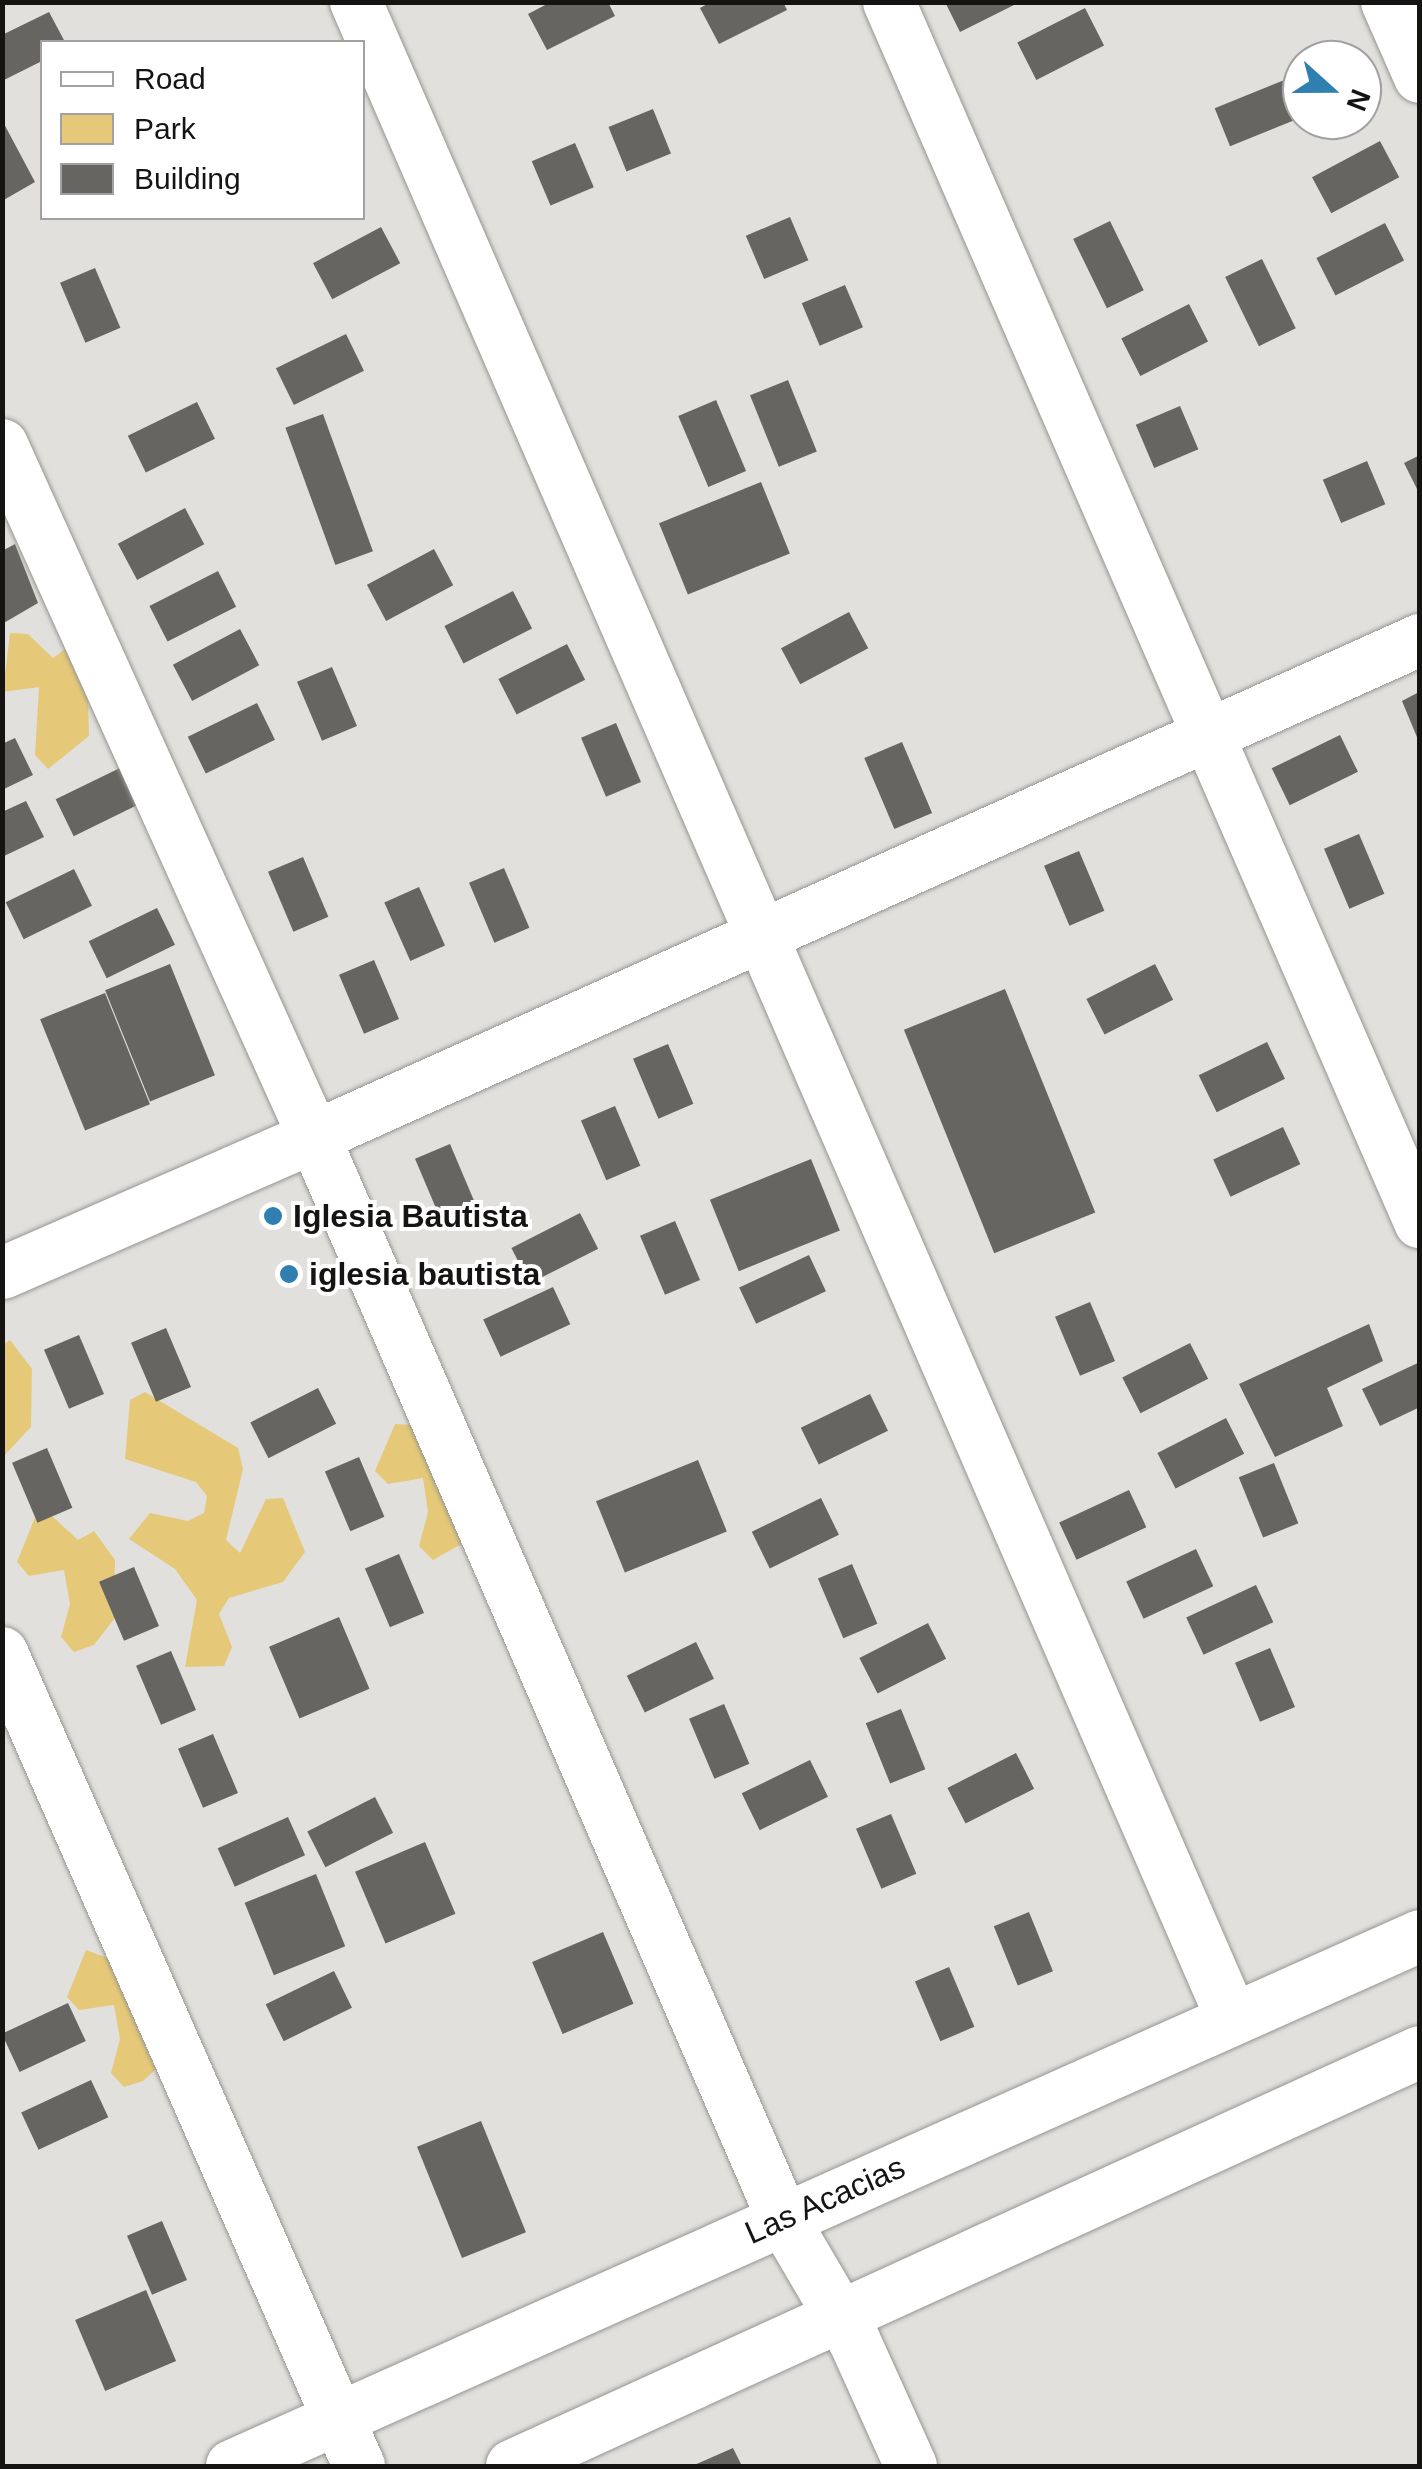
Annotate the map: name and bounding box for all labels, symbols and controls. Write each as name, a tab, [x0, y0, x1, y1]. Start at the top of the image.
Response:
legend	[40, 40, 365, 220]
north arrow	[1282, 40, 1382, 140]
text: Road	[134, 62, 206, 95]
text: N	[1341, 85, 1377, 115]
text: Park	[134, 112, 196, 145]
text: Building	[134, 162, 241, 195]
place label: Iglesia Bautista	[293, 1197, 528, 1235]
marker: Iglesia Bautista	[262, 1205, 284, 1227]
place label: iglesia bautista	[309, 1255, 540, 1293]
marker: iglesia bautista	[278, 1263, 300, 1285]
street label: Las Acacias	[738, 2147, 912, 2253]

